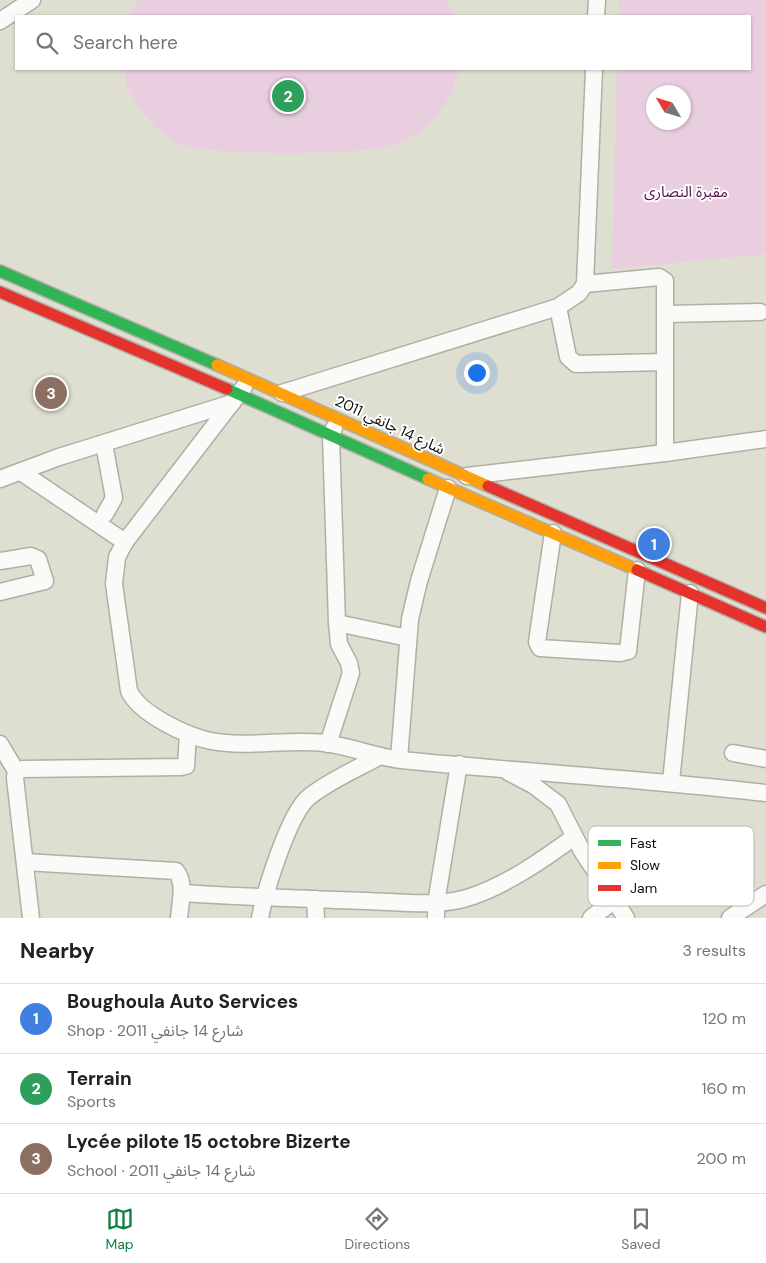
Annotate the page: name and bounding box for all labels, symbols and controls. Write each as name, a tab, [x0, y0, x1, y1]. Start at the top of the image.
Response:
search box	[15, 15, 751, 70]
icon: search	[33, 29, 61, 57]
text: Search here	[73, 30, 178, 55]
pin: 2	[272, 77, 304, 115]
north arrow	[646, 85, 691, 130]
park label: مقبرة النصارى	[644, 182, 728, 202]
your location	[464, 360, 490, 386]
pin: 3	[35, 374, 67, 412]
street label: شارع 14 جانفي 2011	[331, 391, 448, 461]
pin: 1	[638, 525, 670, 563]
legend	[588, 826, 754, 906]
text: Fast	[630, 834, 657, 852]
text: Slow	[630, 856, 660, 874]
text: Jam	[630, 879, 657, 897]
text: Nearby	[20, 937, 94, 965]
text: 3 results	[683, 940, 746, 961]
text: Boughoula Auto Services	[67, 989, 298, 1014]
text: 1	[33, 1008, 39, 1029]
text: 120 m	[702, 1008, 746, 1029]
text: Shop · شارع 14 جانفي 2011	[67, 1020, 243, 1041]
text: Terrain	[67, 1066, 132, 1091]
text: 2	[31, 1078, 41, 1099]
text: 160 m	[702, 1078, 746, 1099]
text: Sports	[67, 1091, 116, 1112]
text: Lycée pilote 15 octobre Bizerte	[67, 1129, 351, 1154]
text: 3	[31, 1148, 41, 1169]
text: 200 m	[697, 1148, 746, 1169]
text: School · شارع 14 جانفي 2011	[67, 1160, 256, 1181]
tab: Map	[105, 1205, 134, 1253]
tab: Directions	[345, 1205, 410, 1253]
tab: Saved	[621, 1205, 661, 1253]

